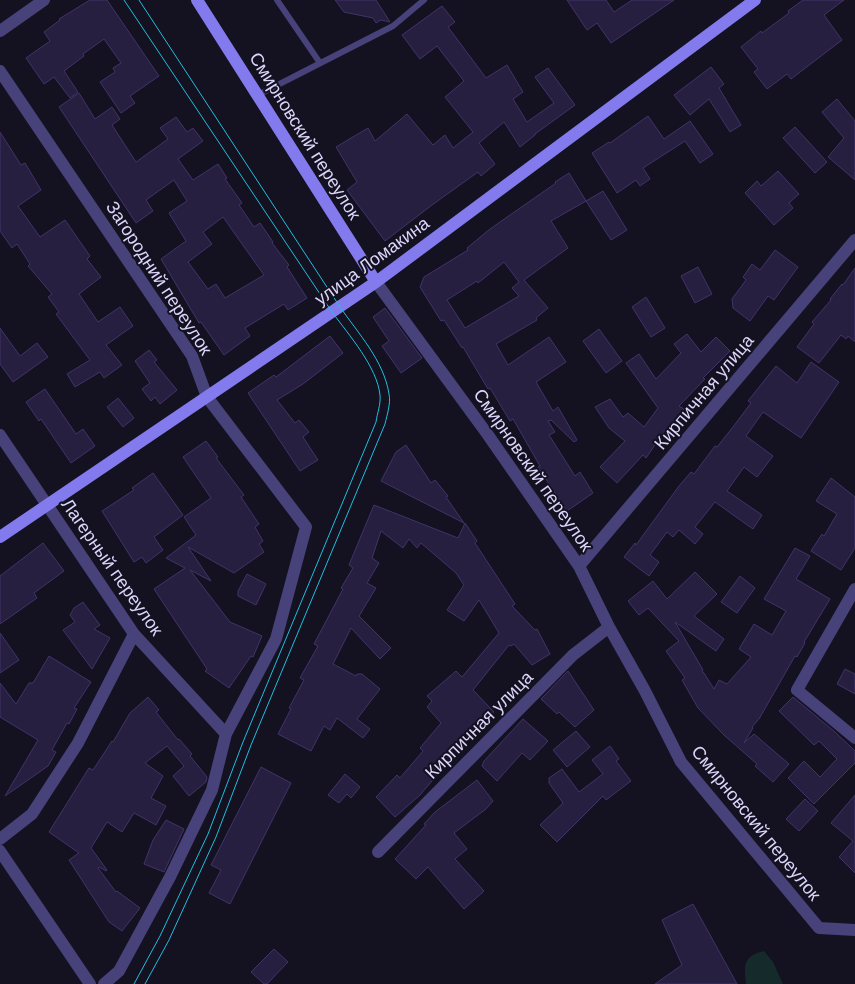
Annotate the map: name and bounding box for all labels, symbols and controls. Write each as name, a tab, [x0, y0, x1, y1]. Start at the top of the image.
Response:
street label: Смирновский переулок	[244, 48, 366, 224]
street label: Загородний переулок	[100, 196, 218, 360]
street label: улица Ломакина	[310, 211, 435, 311]
street label: Кирпичная улица	[649, 328, 760, 455]
street label: Смирновский переулок	[468, 384, 598, 556]
street label: Лагерный переулок	[56, 494, 169, 641]
street label: Кирпичная улица	[420, 665, 539, 784]
street label: Смирновский переулок	[686, 740, 826, 906]

